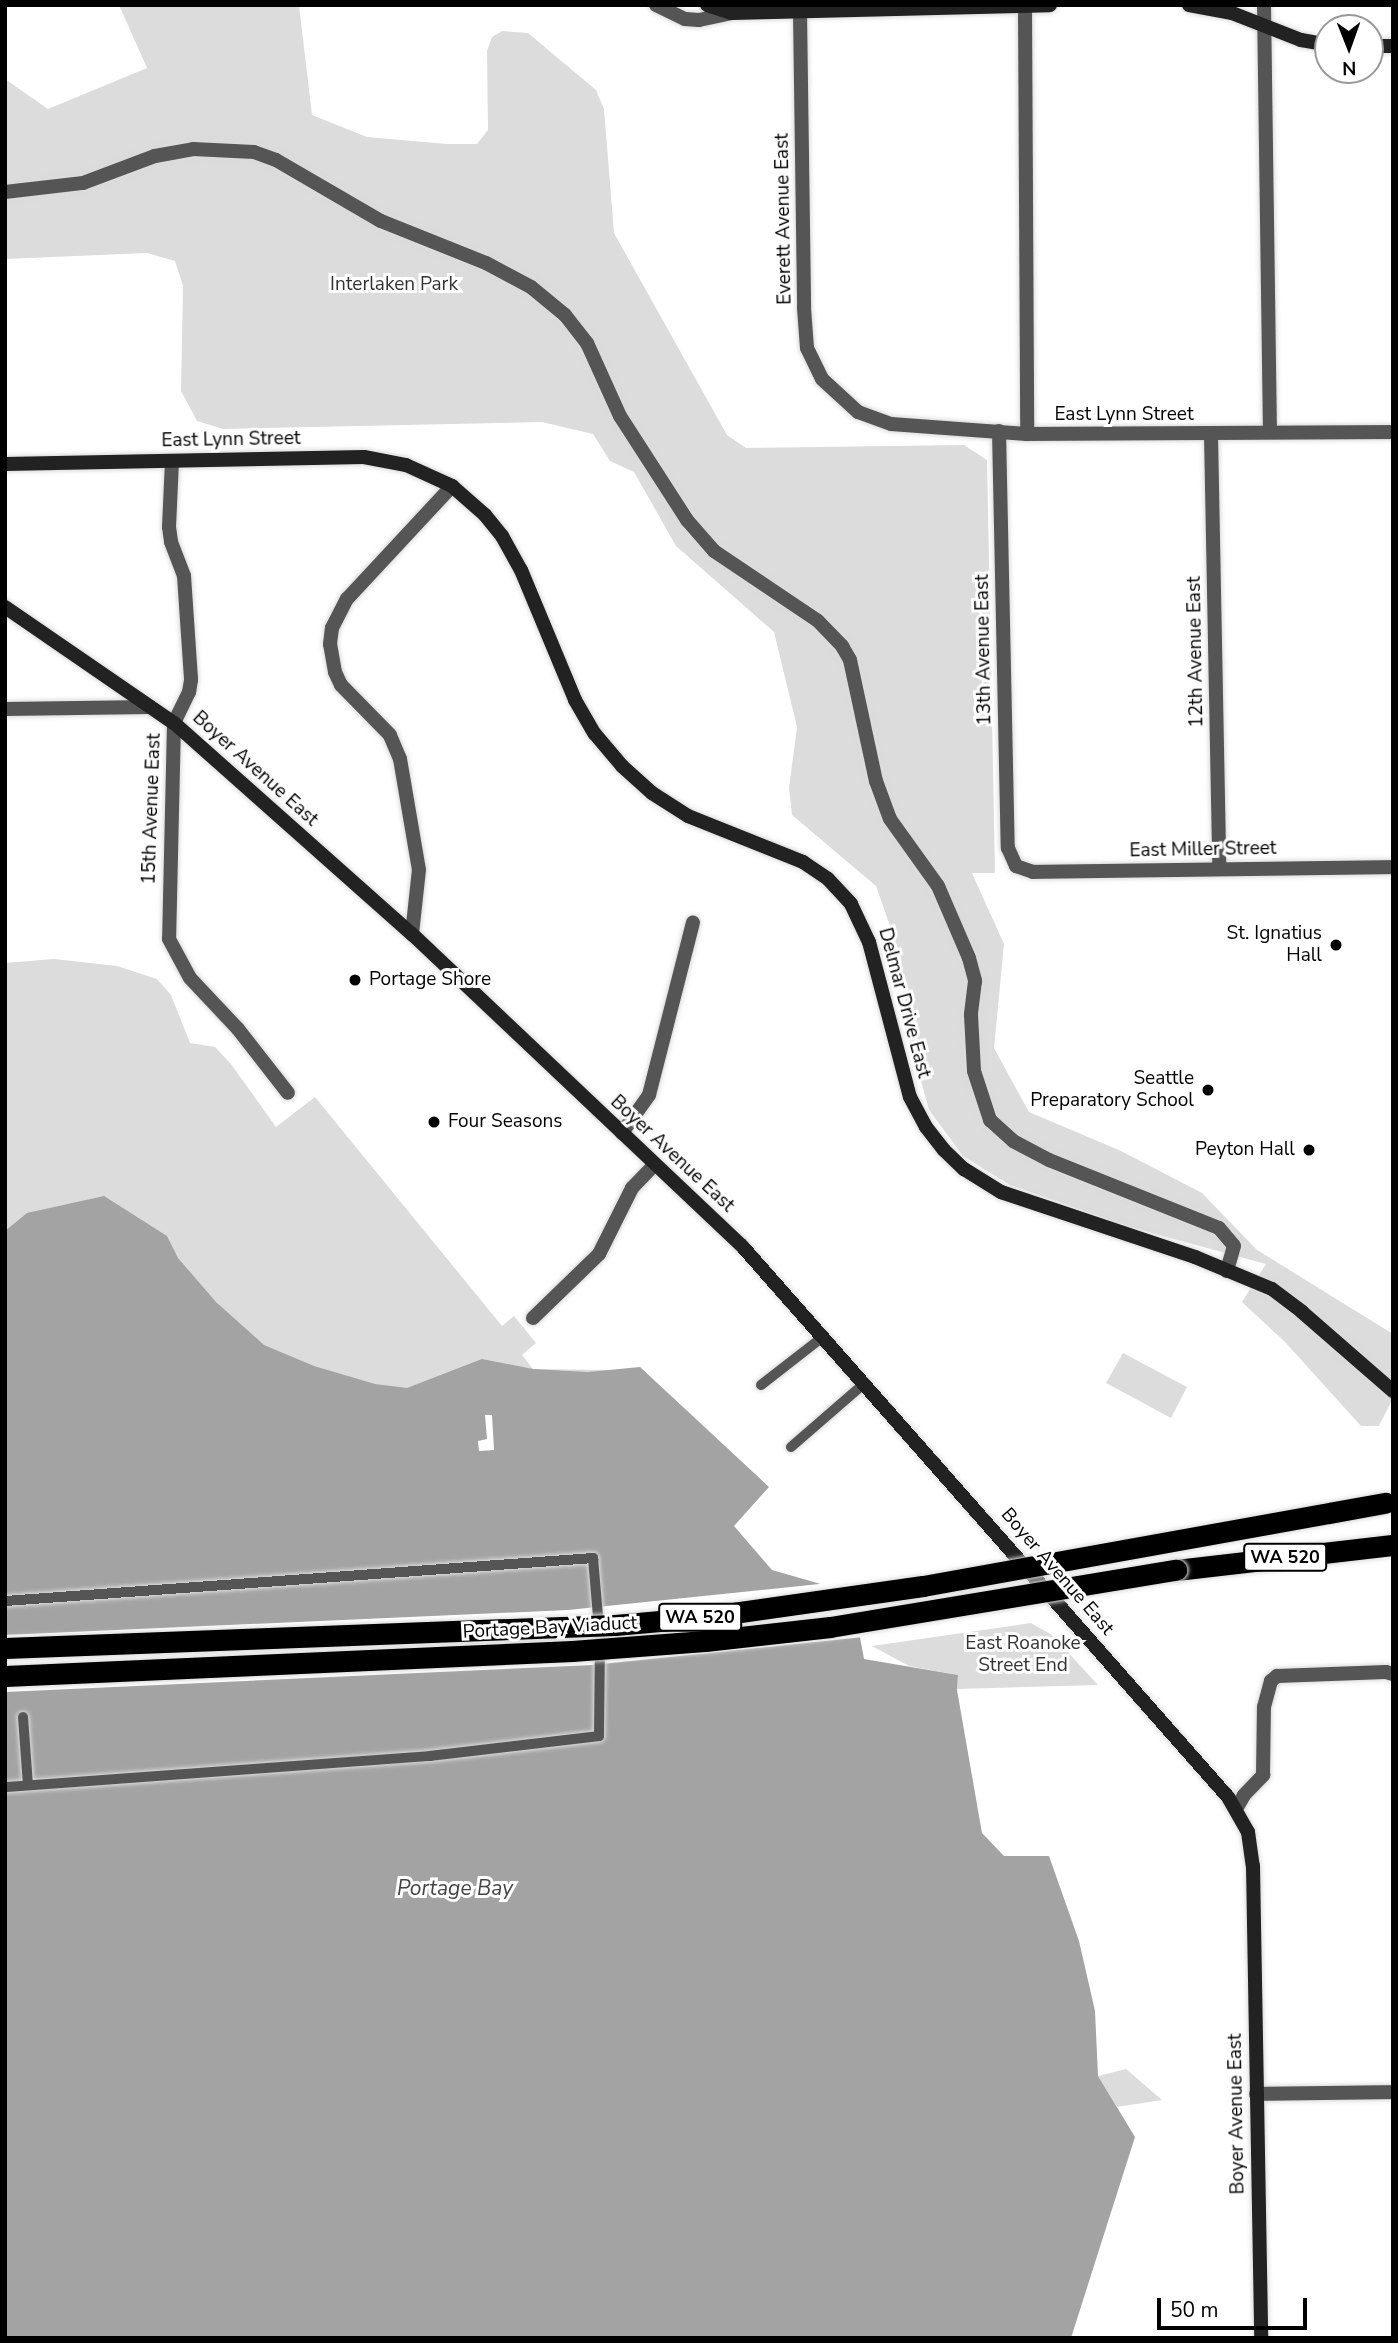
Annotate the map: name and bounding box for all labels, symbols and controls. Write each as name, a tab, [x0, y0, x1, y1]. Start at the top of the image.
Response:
north arrow	[1314, 14, 1384, 84]
text: N	[1342, 55, 1357, 81]
street label: Everett Avenue East	[771, 133, 797, 305]
park label: Interlaken Park	[330, 274, 458, 296]
street label: East Lynn Street	[1054, 404, 1194, 426]
street label: East Lynn Street	[161, 427, 301, 453]
street label: 13th Avenue East	[971, 574, 997, 726]
street label: 12th Avenue East	[1183, 576, 1209, 728]
street label: Boyer Avenue East	[188, 707, 322, 831]
street label: 15th Avenue East	[138, 733, 166, 885]
street label: East Miller Street	[1129, 837, 1277, 863]
place label: St. Ignatius Hall	[1227, 923, 1322, 967]
street label: Delmar Drive East	[873, 925, 935, 1081]
marker: St. Ignatius Hall	[1328, 937, 1344, 953]
place label: Portage Shore	[369, 969, 491, 991]
marker: Portage Shore	[347, 972, 363, 988]
place label: Seattle Preparatory School	[1030, 1068, 1194, 1112]
marker: Seattle Preparatory School	[1200, 1082, 1216, 1098]
street label: Boyer Avenue East	[605, 1091, 739, 1217]
place label: Four Seasons	[448, 1111, 562, 1133]
marker: Four Seasons	[426, 1114, 442, 1130]
place label: Peyton Hall	[1195, 1139, 1295, 1161]
marker: Peyton Hall	[1301, 1142, 1317, 1158]
street label: Boyer Avenue East	[996, 1504, 1118, 1640]
road number: WA 520	[1243, 1542, 1327, 1572]
road number: WA 520	[658, 1602, 742, 1632]
street label: Portage Bay Viaduct	[462, 1612, 638, 1644]
park label: East Roanoke Street End	[965, 1633, 1081, 1677]
water label: Portage Bay	[397, 1875, 513, 1901]
street label: Boyer Avenue East	[1224, 2033, 1250, 2195]
scale bar	[1160, 2284, 1310, 2328]
text: 50 m	[1170, 2296, 1219, 2324]

